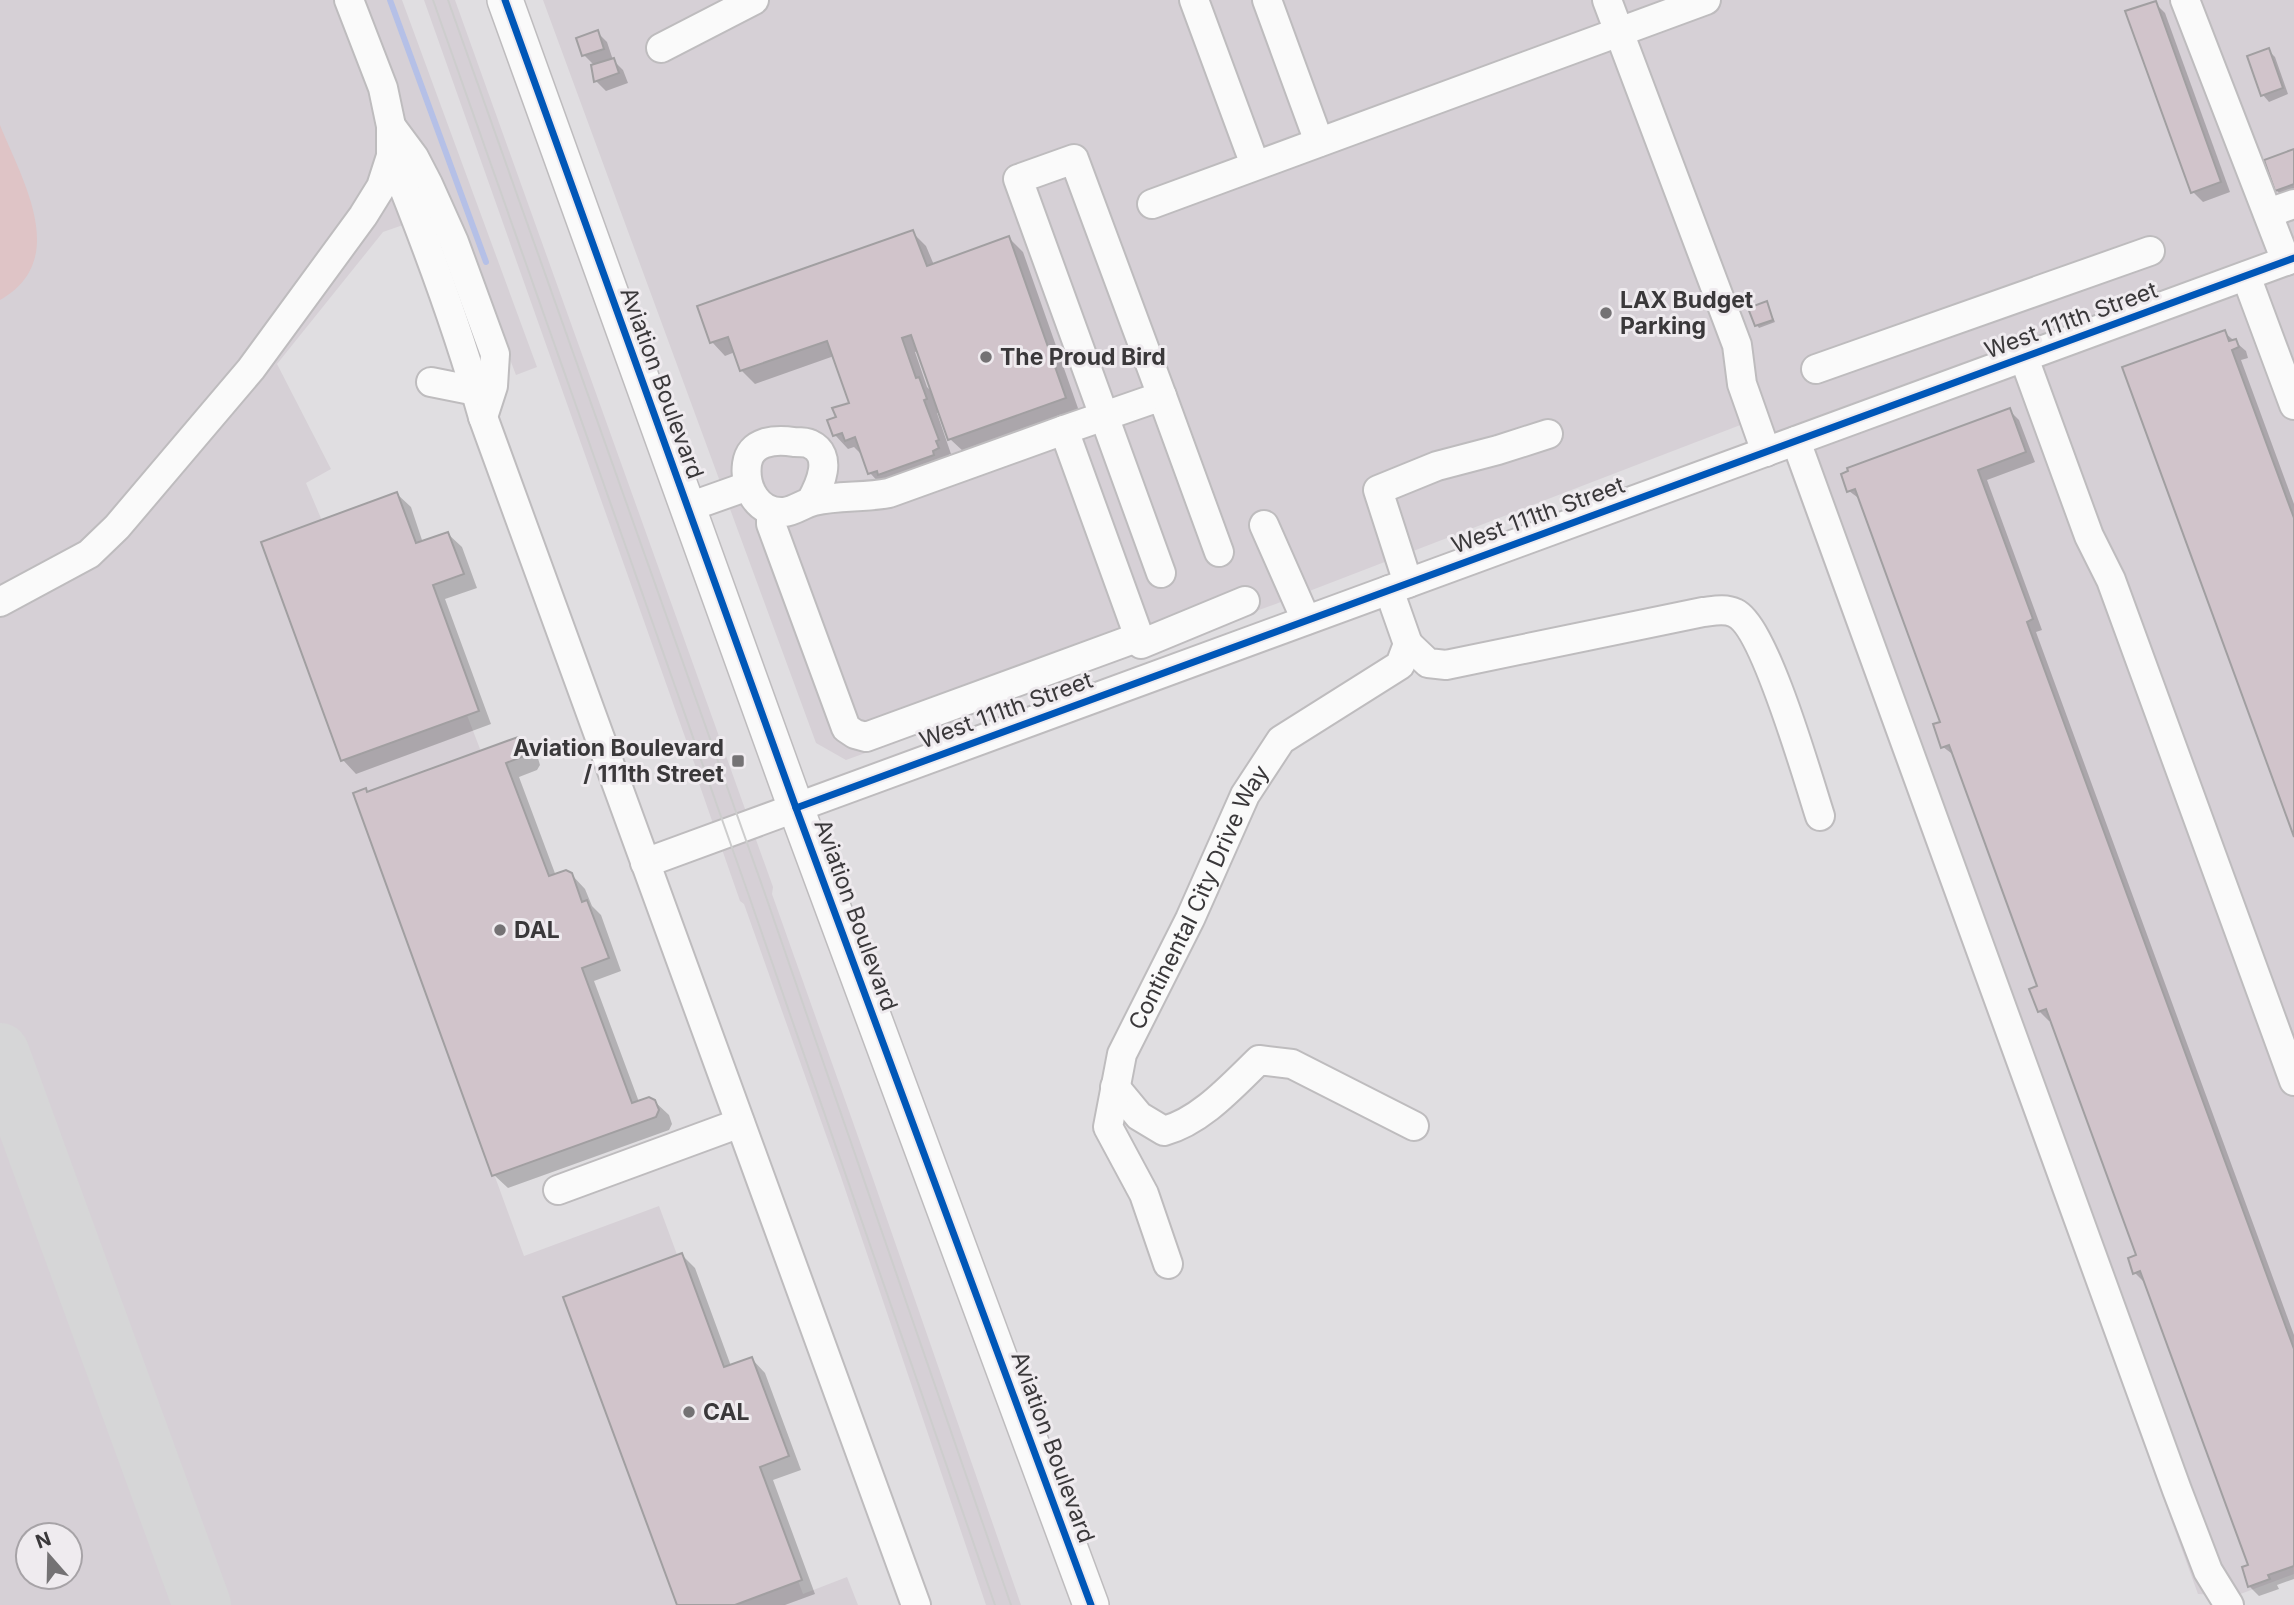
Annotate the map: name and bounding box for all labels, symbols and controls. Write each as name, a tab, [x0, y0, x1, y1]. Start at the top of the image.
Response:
street label: West 111th Street	[1981, 276, 2162, 364]
street label: Aviation Boulevard	[614, 283, 710, 483]
place label: LAX Budget Parking	[1620, 286, 1754, 340]
marker: LAX Budget Parking	[1598, 305, 1614, 321]
place label: The Proud Bird	[1000, 343, 1166, 371]
marker: The Proud Bird	[978, 349, 994, 365]
street label: West 111th Street	[1448, 471, 1629, 559]
street label: West 111th Street	[916, 666, 1097, 754]
place label: Aviation Boulevard / 111th Street	[513, 734, 725, 788]
marker: Aviation Boulevard / 111th Street	[730, 753, 746, 769]
street label: Continental City Drive Way	[1123, 759, 1275, 1034]
street label: Aviation Boulevard	[808, 815, 904, 1015]
place label: DAL	[514, 916, 560, 944]
marker: DAL	[492, 922, 508, 938]
street label: Aviation Boulevard	[1005, 1347, 1101, 1547]
place label: CAL	[703, 1398, 750, 1426]
marker: CAL	[681, 1404, 697, 1420]
north arrow	[14, 1521, 84, 1591]
text: N	[33, 1527, 54, 1554]

